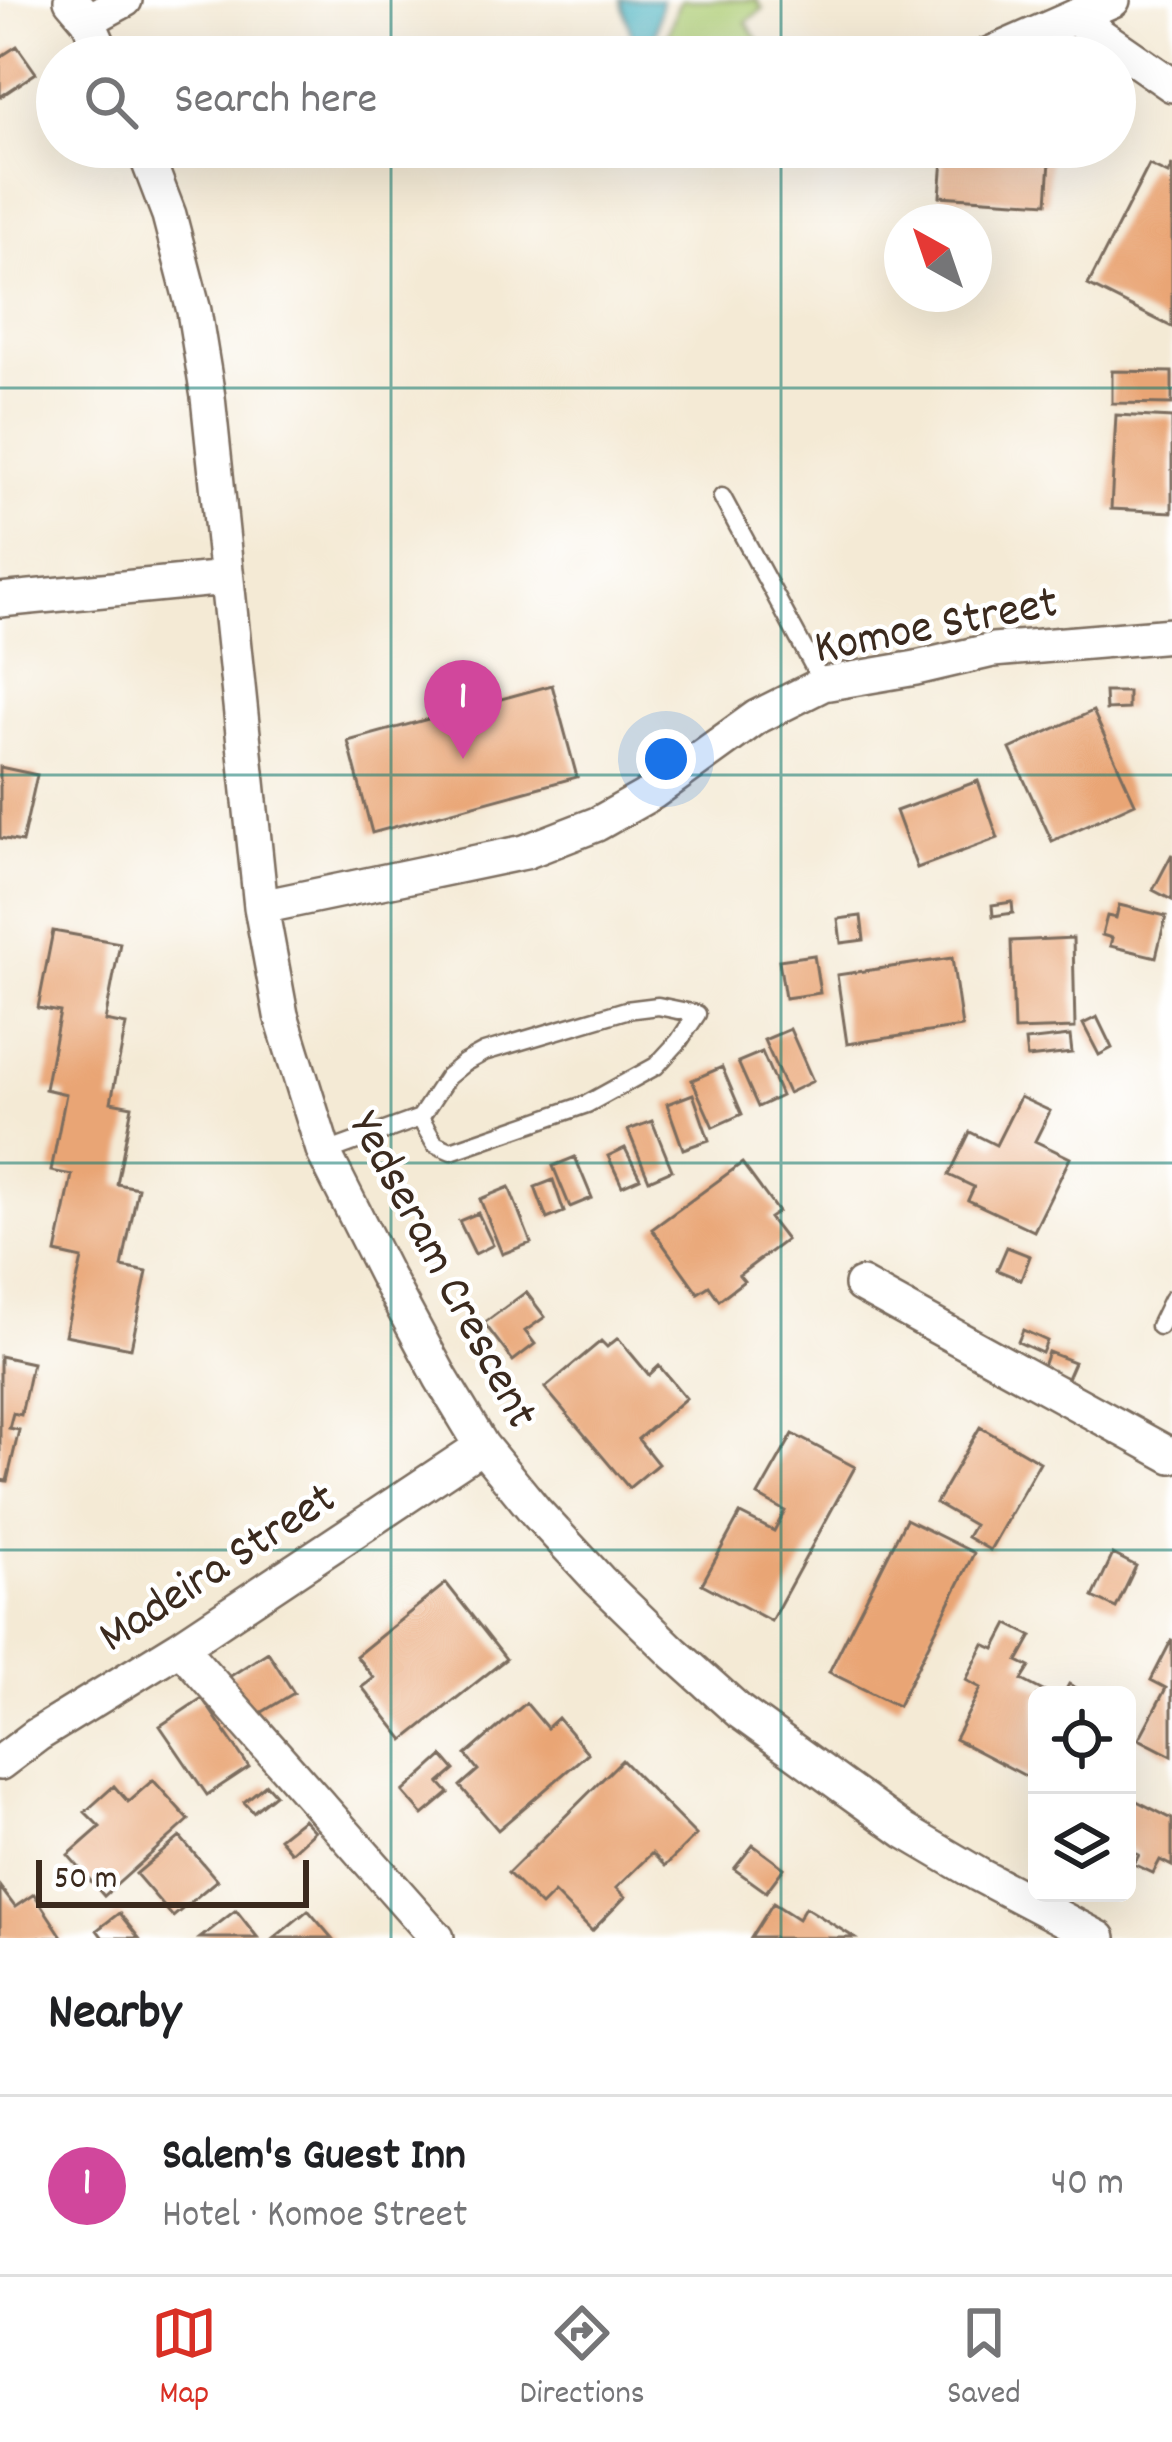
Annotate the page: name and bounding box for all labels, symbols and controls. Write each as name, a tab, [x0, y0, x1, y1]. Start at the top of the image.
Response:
search box	[36, 36, 1136, 168]
icon: search	[78, 69, 144, 135]
text: Search here	[174, 70, 377, 134]
north arrow	[884, 204, 992, 312]
street label: Komoe Street	[809, 571, 1064, 686]
pin: 1	[424, 660, 502, 759]
your location	[636, 729, 696, 789]
street label: Yedseram Crescent	[328, 1101, 553, 1442]
street label: Madeira Street	[87, 1468, 352, 1673]
map controls	[1028, 1686, 1136, 1902]
button: locate	[1028, 1686, 1136, 1794]
button: layers	[1028, 1794, 1136, 1902]
scale bar	[36, 1854, 309, 1907]
text: 50 m	[54, 1857, 118, 1904]
text: Nearby	[48, 1980, 181, 2052]
text: Salem's Guest Inn	[162, 2126, 466, 2190]
text: 1	[83, 2158, 91, 2213]
text: 40 m	[1051, 2158, 1124, 2213]
text: Hotel · Komoe Street	[162, 2190, 467, 2245]
tab: Map	[151, 2300, 217, 2419]
tab: Directions	[520, 2300, 645, 2419]
tab: Saved	[947, 2300, 1021, 2419]

